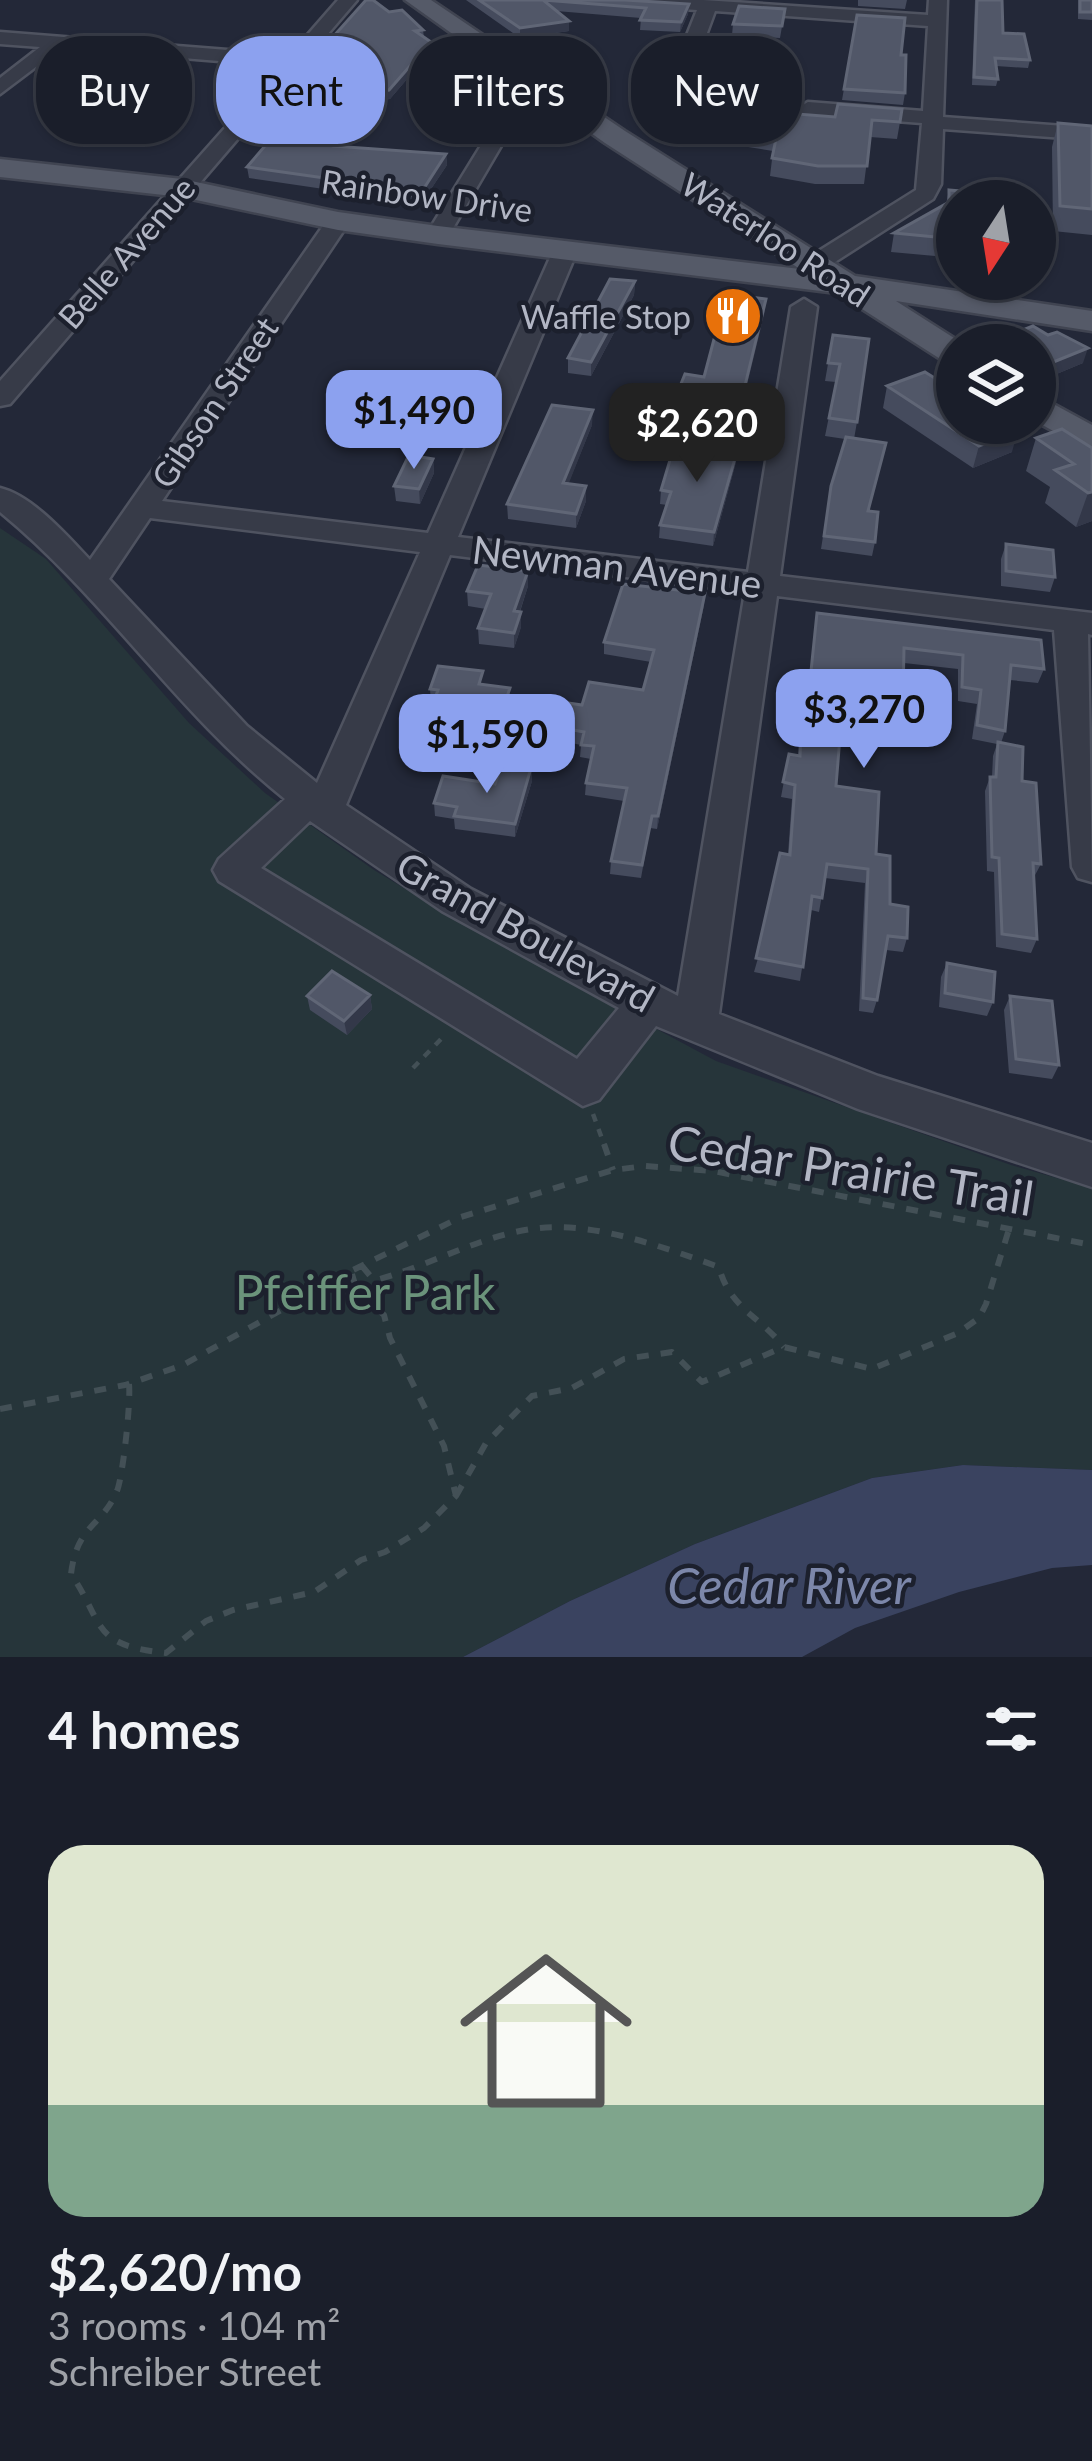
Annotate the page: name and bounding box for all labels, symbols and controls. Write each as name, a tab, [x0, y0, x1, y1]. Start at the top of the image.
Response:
chip: Buy	[36, 36, 192, 144]
chip: Rent	[216, 36, 385, 144]
chip: Filters	[409, 36, 607, 144]
chip: New	[631, 36, 802, 144]
street label: Rainbow Drive	[319, 160, 535, 230]
street label: Waterloo Road	[674, 163, 878, 315]
street label: Belle Avenue	[49, 168, 203, 336]
north arrow	[936, 180, 1056, 300]
map controls	[936, 180, 1056, 444]
restaurant icon: Waffle Stop	[702, 285, 764, 347]
place label: Waffle Stop	[521, 296, 691, 336]
street label: Gibson Street	[142, 309, 286, 495]
button: layers	[936, 324, 1056, 444]
pin: $1,490	[316, 370, 512, 472]
pin: $2,620	[599, 383, 795, 485]
text: $1,490	[353, 386, 475, 432]
text: $2,620	[636, 399, 758, 445]
street label: Newman Avenue	[470, 525, 764, 607]
pin: $3,270	[766, 669, 962, 771]
text: $3,270	[803, 685, 925, 731]
pin: $1,590	[389, 694, 585, 796]
text: $1,590	[426, 710, 548, 756]
street label: Grand Boulevard	[389, 841, 663, 1021]
street label: Cedar Prairie Trail	[664, 1112, 1038, 1226]
park label: Pfeiffer Park	[235, 1263, 496, 1320]
water label: Cedar River	[667, 1554, 912, 1615]
icon: filters	[978, 1696, 1044, 1762]
text: 4 homes	[48, 1699, 240, 1760]
icon: home	[438, 1923, 654, 2139]
text: $2,620/mo	[48, 2241, 302, 2302]
text: 3 rooms · 104 m²	[48, 2302, 340, 2348]
text: Schreiber Street	[48, 2348, 321, 2394]

